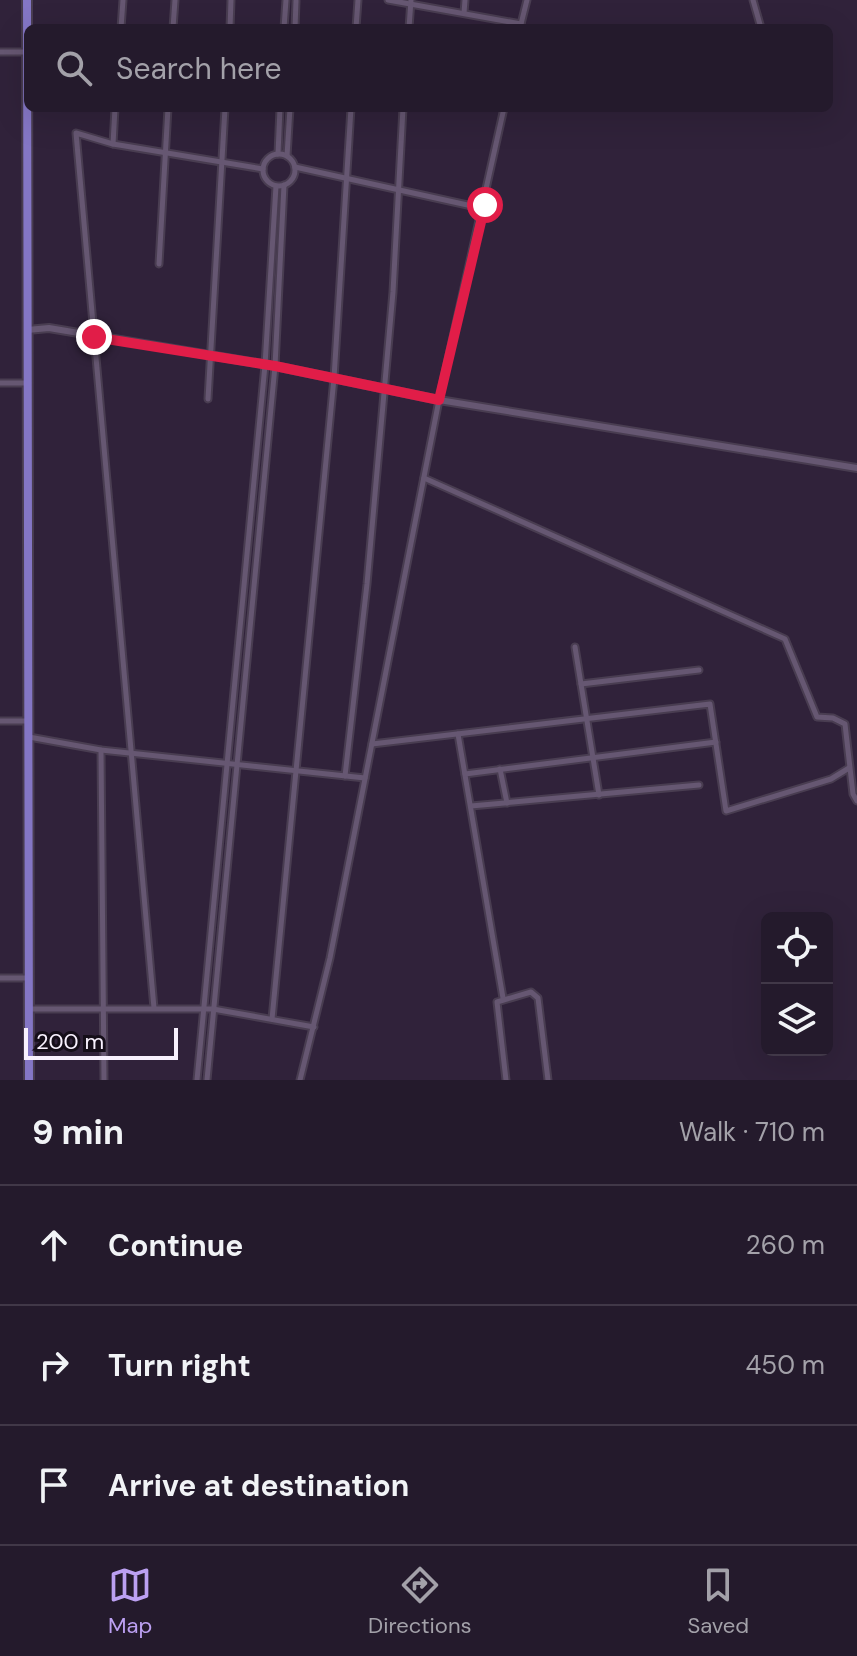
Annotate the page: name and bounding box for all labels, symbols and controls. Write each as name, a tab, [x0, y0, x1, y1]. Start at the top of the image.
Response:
search box	[24, 24, 833, 112]
icon: search	[52, 46, 96, 90]
text: Search here	[116, 49, 282, 88]
route start	[467, 187, 503, 223]
route end	[76, 319, 112, 355]
map controls	[761, 912, 833, 1056]
button: locate	[761, 912, 833, 984]
button: layers	[761, 984, 833, 1056]
scale bar	[24, 1024, 178, 1060]
text: 200 m	[36, 1027, 104, 1056]
text: 9 min	[32, 1110, 124, 1155]
text: Walk · 710 m	[679, 1115, 825, 1149]
icon: ahead	[32, 1223, 76, 1267]
text: Continue	[108, 1226, 243, 1265]
text: 260 m	[746, 1228, 825, 1262]
icon: right	[32, 1343, 76, 1387]
text: Turn right	[108, 1346, 251, 1385]
text: 450 m	[745, 1348, 825, 1382]
icon: arrive	[32, 1463, 76, 1507]
text: Arrive at destination	[108, 1466, 409, 1505]
tab: Map	[108, 1563, 152, 1640]
tab: Directions	[368, 1563, 472, 1640]
tab: Saved	[687, 1563, 749, 1640]

